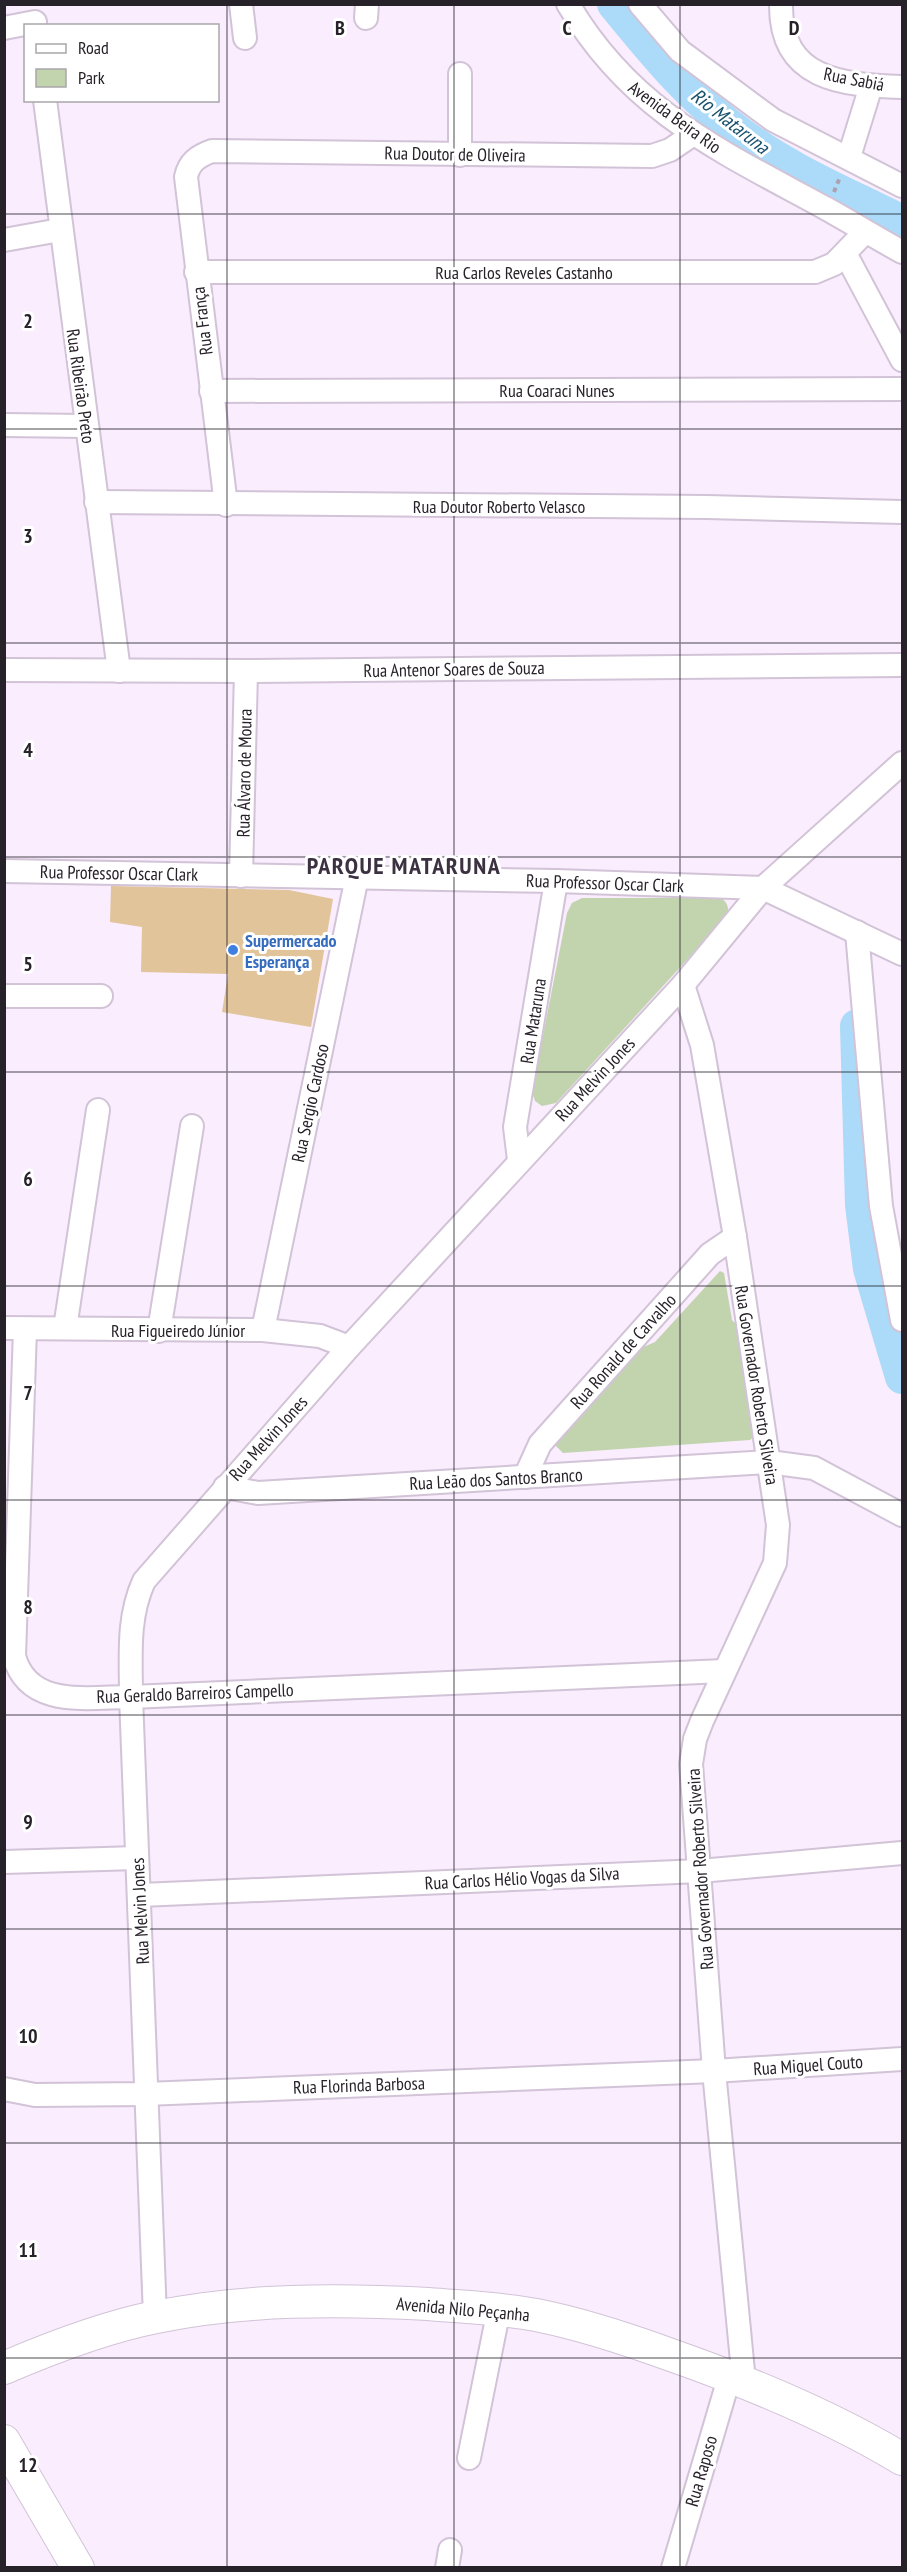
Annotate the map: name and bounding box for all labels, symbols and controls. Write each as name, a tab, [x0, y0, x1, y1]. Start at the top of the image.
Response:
text: B	[335, 15, 345, 41]
text: C	[562, 15, 572, 41]
text: D	[789, 15, 800, 41]
legend	[24, 24, 219, 102]
text: Road	[78, 36, 109, 59]
street label: Rua Sabiá	[822, 62, 886, 96]
text: Park	[78, 66, 105, 89]
street label: Avenida Beira Rio	[624, 76, 726, 158]
water label: Rio Mataruna	[686, 82, 775, 160]
street label: Rua Doutor de Oliveira	[384, 141, 526, 167]
street label: Rua Carlos Reveles Castanho	[435, 261, 613, 284]
street label: Rua França	[186, 286, 218, 356]
text: 2	[23, 308, 33, 334]
street label: Rua Ribeirão Preto	[62, 327, 100, 445]
street label: Rua Coaraci Nunes	[499, 379, 615, 402]
street label: Rua Doutor Roberto Velasco	[413, 495, 585, 518]
text: 3	[23, 523, 33, 549]
street label: Rua Antenor Soares de Souza	[363, 656, 545, 682]
street label: Rua Álvaro de Moura	[231, 708, 257, 838]
text: 4	[23, 737, 33, 763]
district label: PARQUE MATARUNA	[307, 850, 501, 881]
street label: Rua Professor Oscar Clark	[40, 860, 198, 886]
street label: Rua Professor Oscar Clark	[526, 869, 684, 897]
place label: Supermercado Esperança	[245, 929, 337, 973]
marker: Supermercado Esperança	[226, 943, 240, 957]
text: 5	[23, 951, 33, 977]
street label: Rua Mataruna	[515, 977, 551, 1065]
street label: Rua Melvin Jones	[550, 1032, 640, 1126]
street label: Rua Sergio Cardoso	[286, 1042, 334, 1164]
text: 6	[23, 1166, 33, 1192]
street label: Rua Governador Roberto Silveira	[730, 1284, 784, 1486]
street label: Rua Ronald de Carvalho	[565, 1288, 681, 1413]
street label: Rua Figueiredo Júnior	[111, 1319, 245, 1342]
text: 7	[23, 1380, 33, 1406]
street label: Rua Melvin Jones	[224, 1391, 312, 1485]
street label: Rua Leão dos Santos Branco	[409, 1463, 583, 1495]
text: 8	[23, 1594, 33, 1620]
street label: Rua Geraldo Barreiros Campello	[96, 1678, 294, 1708]
street label: Rua Governador Roberto Silveira	[681, 1768, 719, 1970]
text: 9	[23, 1809, 33, 1835]
street label: Rua Melvin Jones	[126, 1857, 154, 1965]
street label: Rua Carlos Hélio Vogas da Silva	[424, 1861, 620, 1895]
text: 10	[18, 2023, 38, 2049]
street label: Rua Miguel Couto	[752, 2050, 864, 2080]
street label: Rua Florinda Barbosa	[293, 2071, 425, 2099]
text: 11	[18, 2237, 38, 2263]
street label: Avenida Nilo Peçanha	[395, 2292, 531, 2326]
street label: Rua Raposo	[680, 2433, 722, 2509]
text: 12	[18, 2452, 38, 2478]

